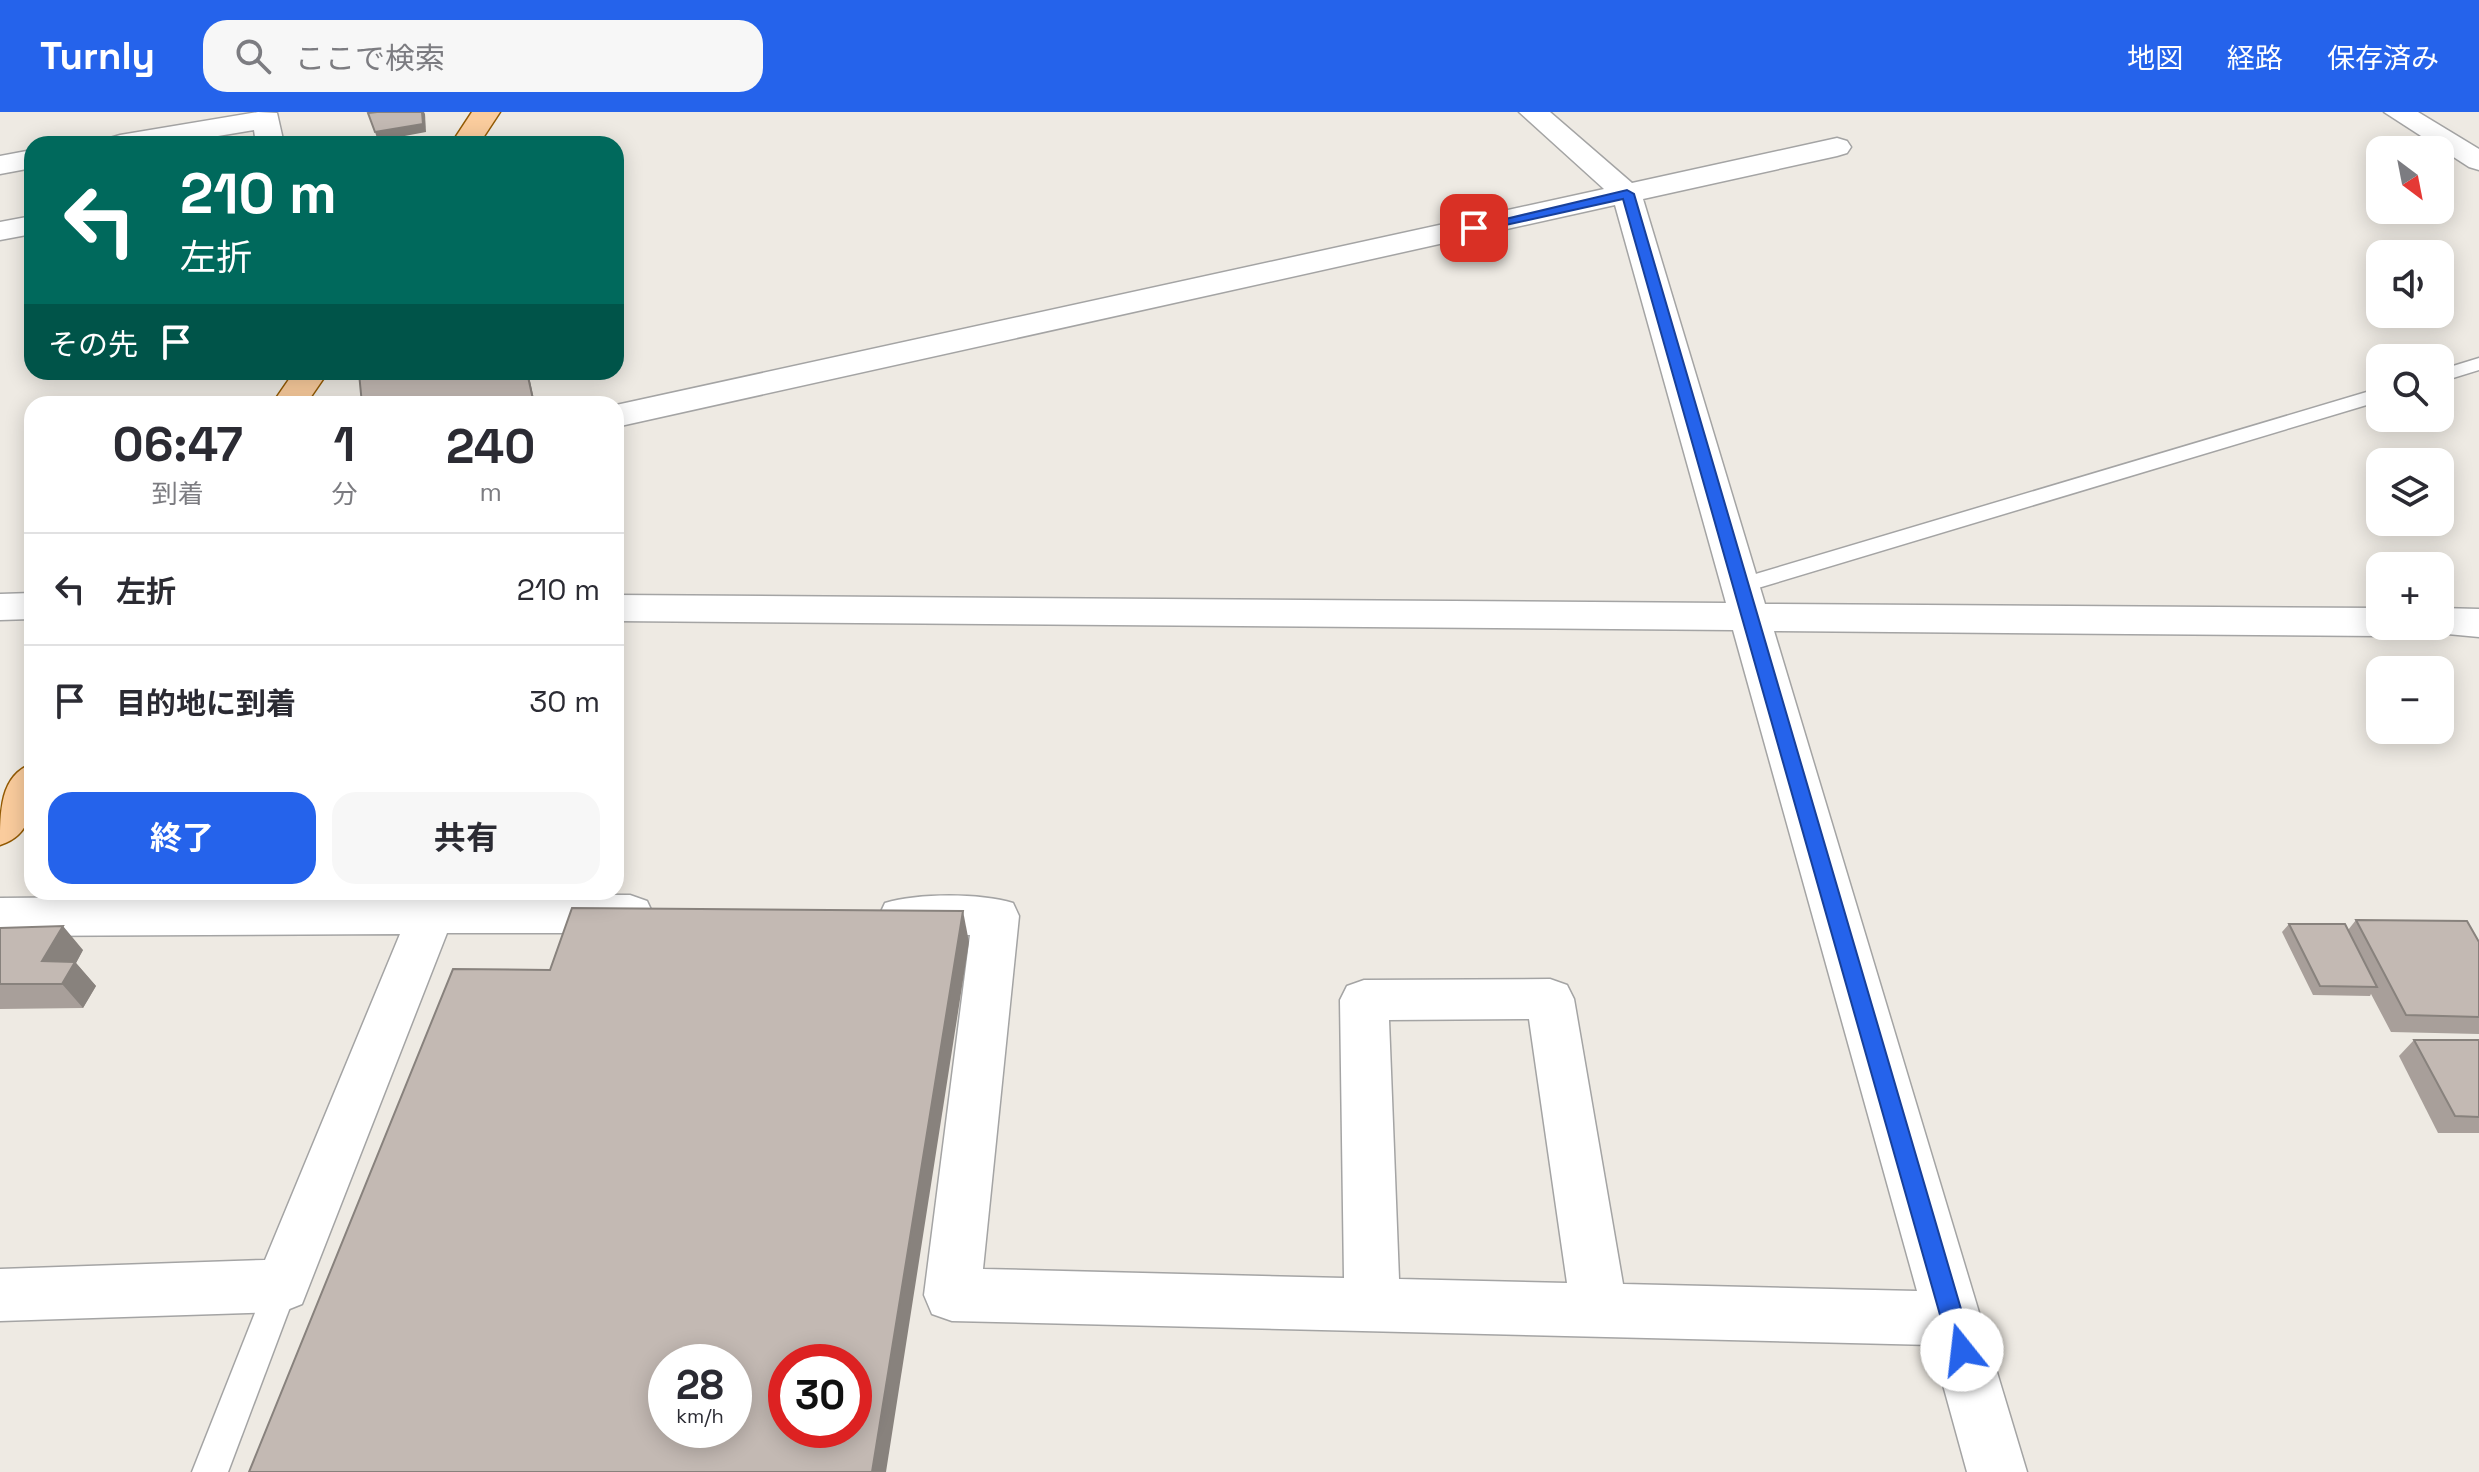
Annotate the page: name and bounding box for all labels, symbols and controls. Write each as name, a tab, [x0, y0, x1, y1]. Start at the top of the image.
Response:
search box	[203, 20, 763, 92]
text: Turnly	[40, 32, 155, 80]
icon: search	[231, 34, 275, 78]
text: ここで検索	[295, 39, 445, 78]
text: 地図	[2127, 40, 2183, 76]
text: 経路	[2227, 40, 2283, 76]
text: 保存済み	[2327, 40, 2439, 76]
north arrow	[2366, 136, 2454, 224]
map controls	[2366, 136, 2454, 744]
text: 210 m	[180, 158, 337, 229]
icon: left	[48, 168, 152, 272]
pin	[1440, 194, 1508, 262]
icon: arrive	[1452, 206, 1496, 250]
text: 左折	[180, 235, 252, 281]
button: sound	[2366, 240, 2454, 328]
icon: arrive	[154, 320, 198, 364]
text: その先	[48, 325, 138, 364]
button: search	[2366, 344, 2454, 432]
text: 06:47	[113, 414, 243, 475]
text: 1	[334, 414, 355, 475]
text: 240	[446, 416, 535, 477]
button: layers	[2366, 448, 2454, 536]
text: m	[479, 475, 502, 509]
text: 到着	[152, 477, 204, 511]
text: 分	[331, 477, 357, 511]
button: +	[2366, 552, 2454, 640]
icon: left	[48, 567, 92, 611]
text: 210 m	[517, 570, 600, 609]
text: 左折	[116, 572, 176, 611]
button: −	[2366, 656, 2454, 744]
icon: arrive	[48, 679, 92, 723]
text: 30 m	[529, 682, 600, 721]
text: 目的地に到着	[116, 684, 296, 723]
button: 終了	[48, 792, 316, 884]
button: 共有	[332, 792, 600, 884]
position arrow	[1920, 1308, 2004, 1392]
speed limit sign: 30	[768, 1344, 872, 1448]
text: 28	[676, 1360, 724, 1411]
text: km/h	[676, 1403, 724, 1429]

